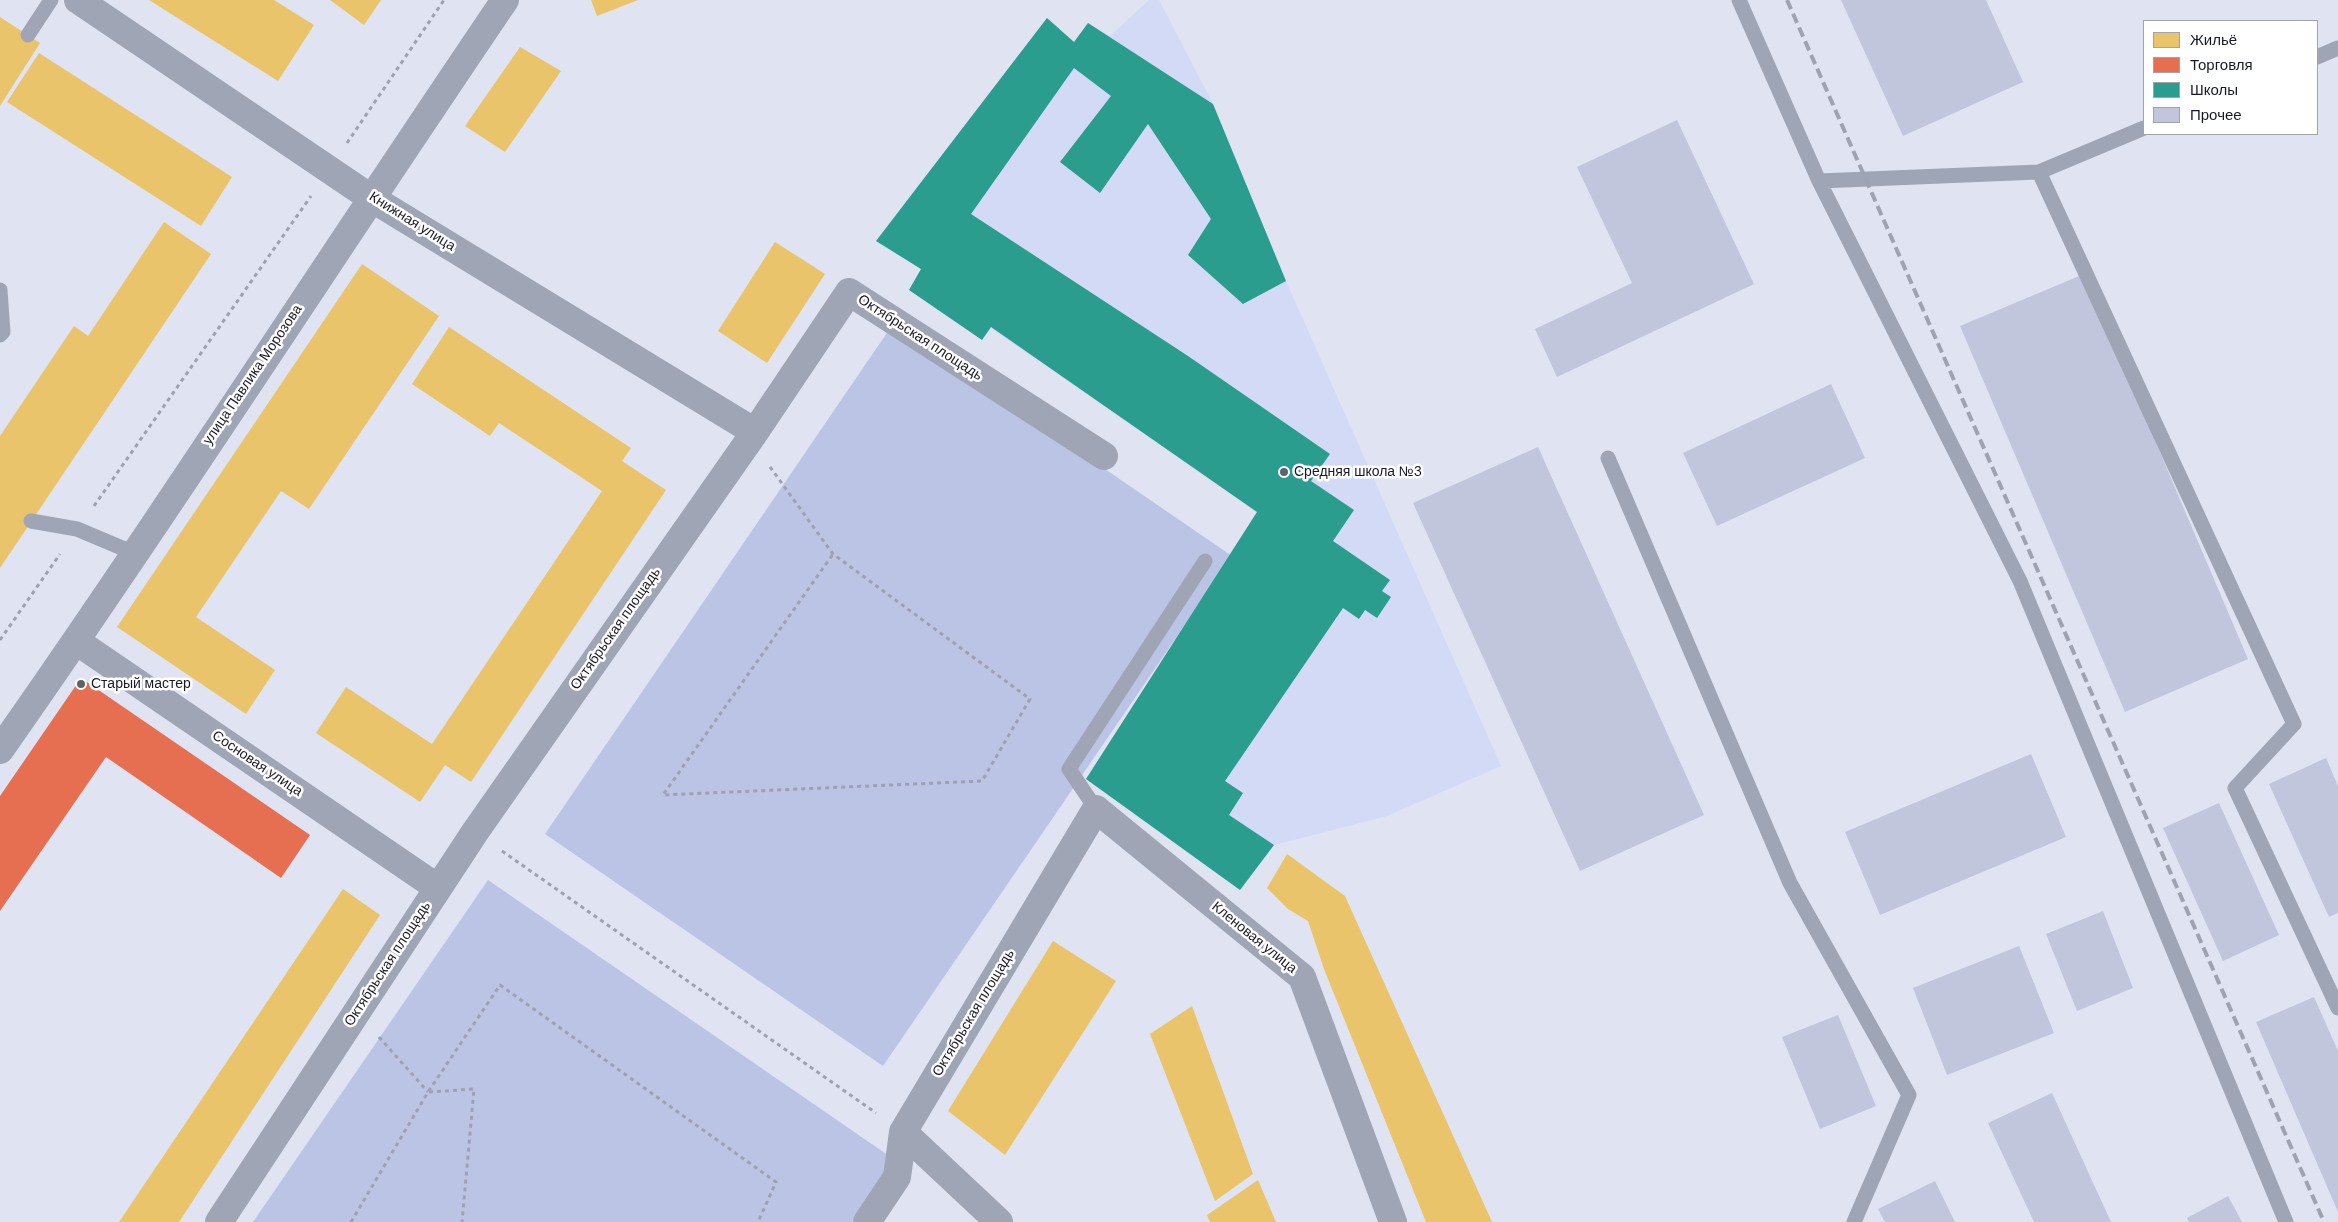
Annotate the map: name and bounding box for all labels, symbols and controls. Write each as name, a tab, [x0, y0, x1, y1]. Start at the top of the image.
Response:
legend	[2143, 20, 2318, 135]
text: Жильё	[2190, 30, 2237, 50]
text: Торговля	[2190, 55, 2253, 75]
text: Школы	[2190, 80, 2238, 100]
text: Прочее	[2190, 105, 2242, 125]
street label: Книжная улица	[366, 189, 458, 255]
street label: Октябрьская площадь	[855, 291, 985, 385]
street label: улица Павлика Морозова	[200, 302, 306, 448]
place label: Средняя школа №3	[1294, 464, 1422, 480]
marker: Средняя школа №3	[1278, 466, 1290, 478]
street label: Октябрьская площадь	[567, 565, 665, 693]
place label: Старый мастер	[91, 676, 191, 692]
marker: Старый мастер	[75, 678, 87, 690]
street label: Сосновая улица	[209, 728, 305, 800]
street label: Октябрьская площадь	[341, 899, 435, 1029]
street label: Кленовая улица	[1208, 899, 1300, 977]
street label: Октябрьская площадь	[929, 946, 1019, 1080]

